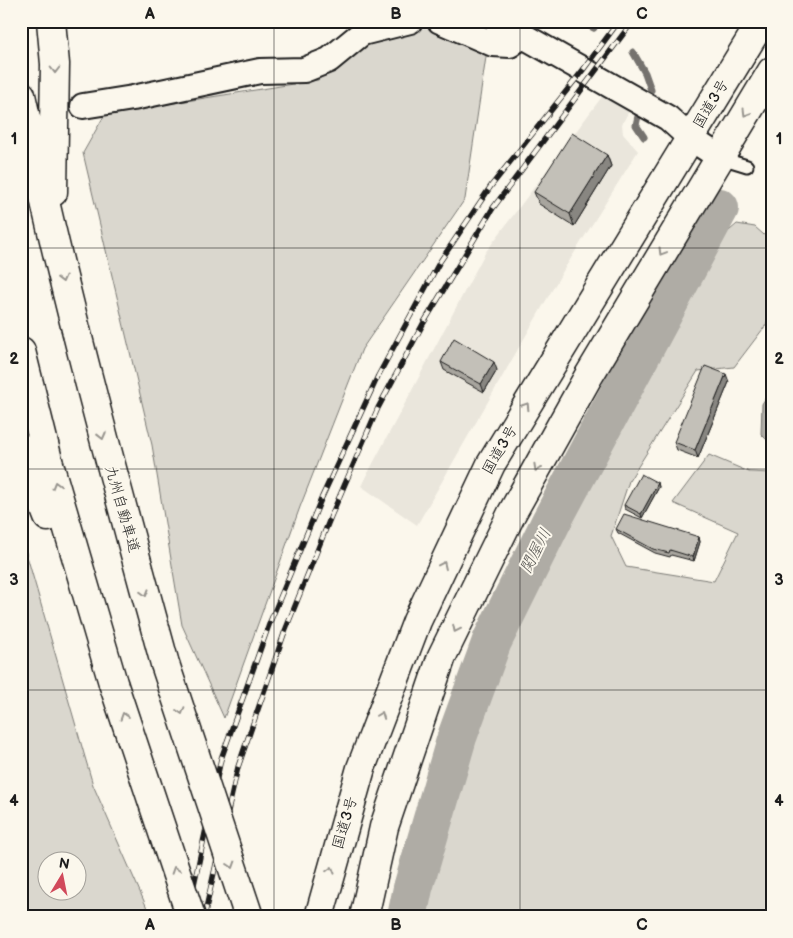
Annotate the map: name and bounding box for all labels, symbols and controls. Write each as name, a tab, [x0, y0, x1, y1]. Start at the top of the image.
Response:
text: A	[144, 5, 155, 24]
text: B	[390, 5, 402, 24]
text: C	[636, 5, 648, 24]
one-way arrow	[50, 66, 60, 74]
street label: 国道3号	[689, 76, 733, 132]
one-way arrow	[743, 107, 753, 116]
text: 1	[11, 130, 17, 149]
text: 1	[776, 130, 782, 149]
one-way arrow	[659, 246, 669, 255]
one-way arrow	[56, 274, 67, 283]
text: 2	[9, 350, 19, 369]
text: 2	[774, 350, 784, 369]
one-way arrow	[520, 402, 530, 411]
street label: 国道3号	[478, 422, 522, 478]
one-way arrow	[96, 432, 107, 441]
street label: 九州自動車道	[100, 463, 144, 555]
one-way arrow	[533, 463, 543, 472]
one-way arrow	[51, 482, 61, 490]
water label: 関屋川	[517, 525, 555, 577]
one-way arrow	[437, 561, 447, 570]
text: 3	[9, 571, 19, 590]
text: 3	[774, 571, 784, 590]
one-way arrow	[140, 588, 150, 597]
one-way arrow	[452, 623, 462, 632]
one-way arrow	[175, 706, 185, 714]
one-way arrow	[375, 711, 385, 720]
one-way arrow	[120, 713, 130, 721]
text: 4	[9, 792, 19, 811]
text: 4	[774, 792, 784, 811]
street label: 国道3号	[328, 794, 362, 852]
north arrow	[38, 850, 88, 900]
text: N	[58, 854, 71, 873]
one-way arrow	[226, 860, 236, 868]
one-way arrow	[326, 866, 336, 874]
one-way arrow	[171, 867, 181, 875]
text: A	[144, 916, 155, 935]
text: B	[390, 916, 402, 935]
text: C	[636, 916, 648, 935]

